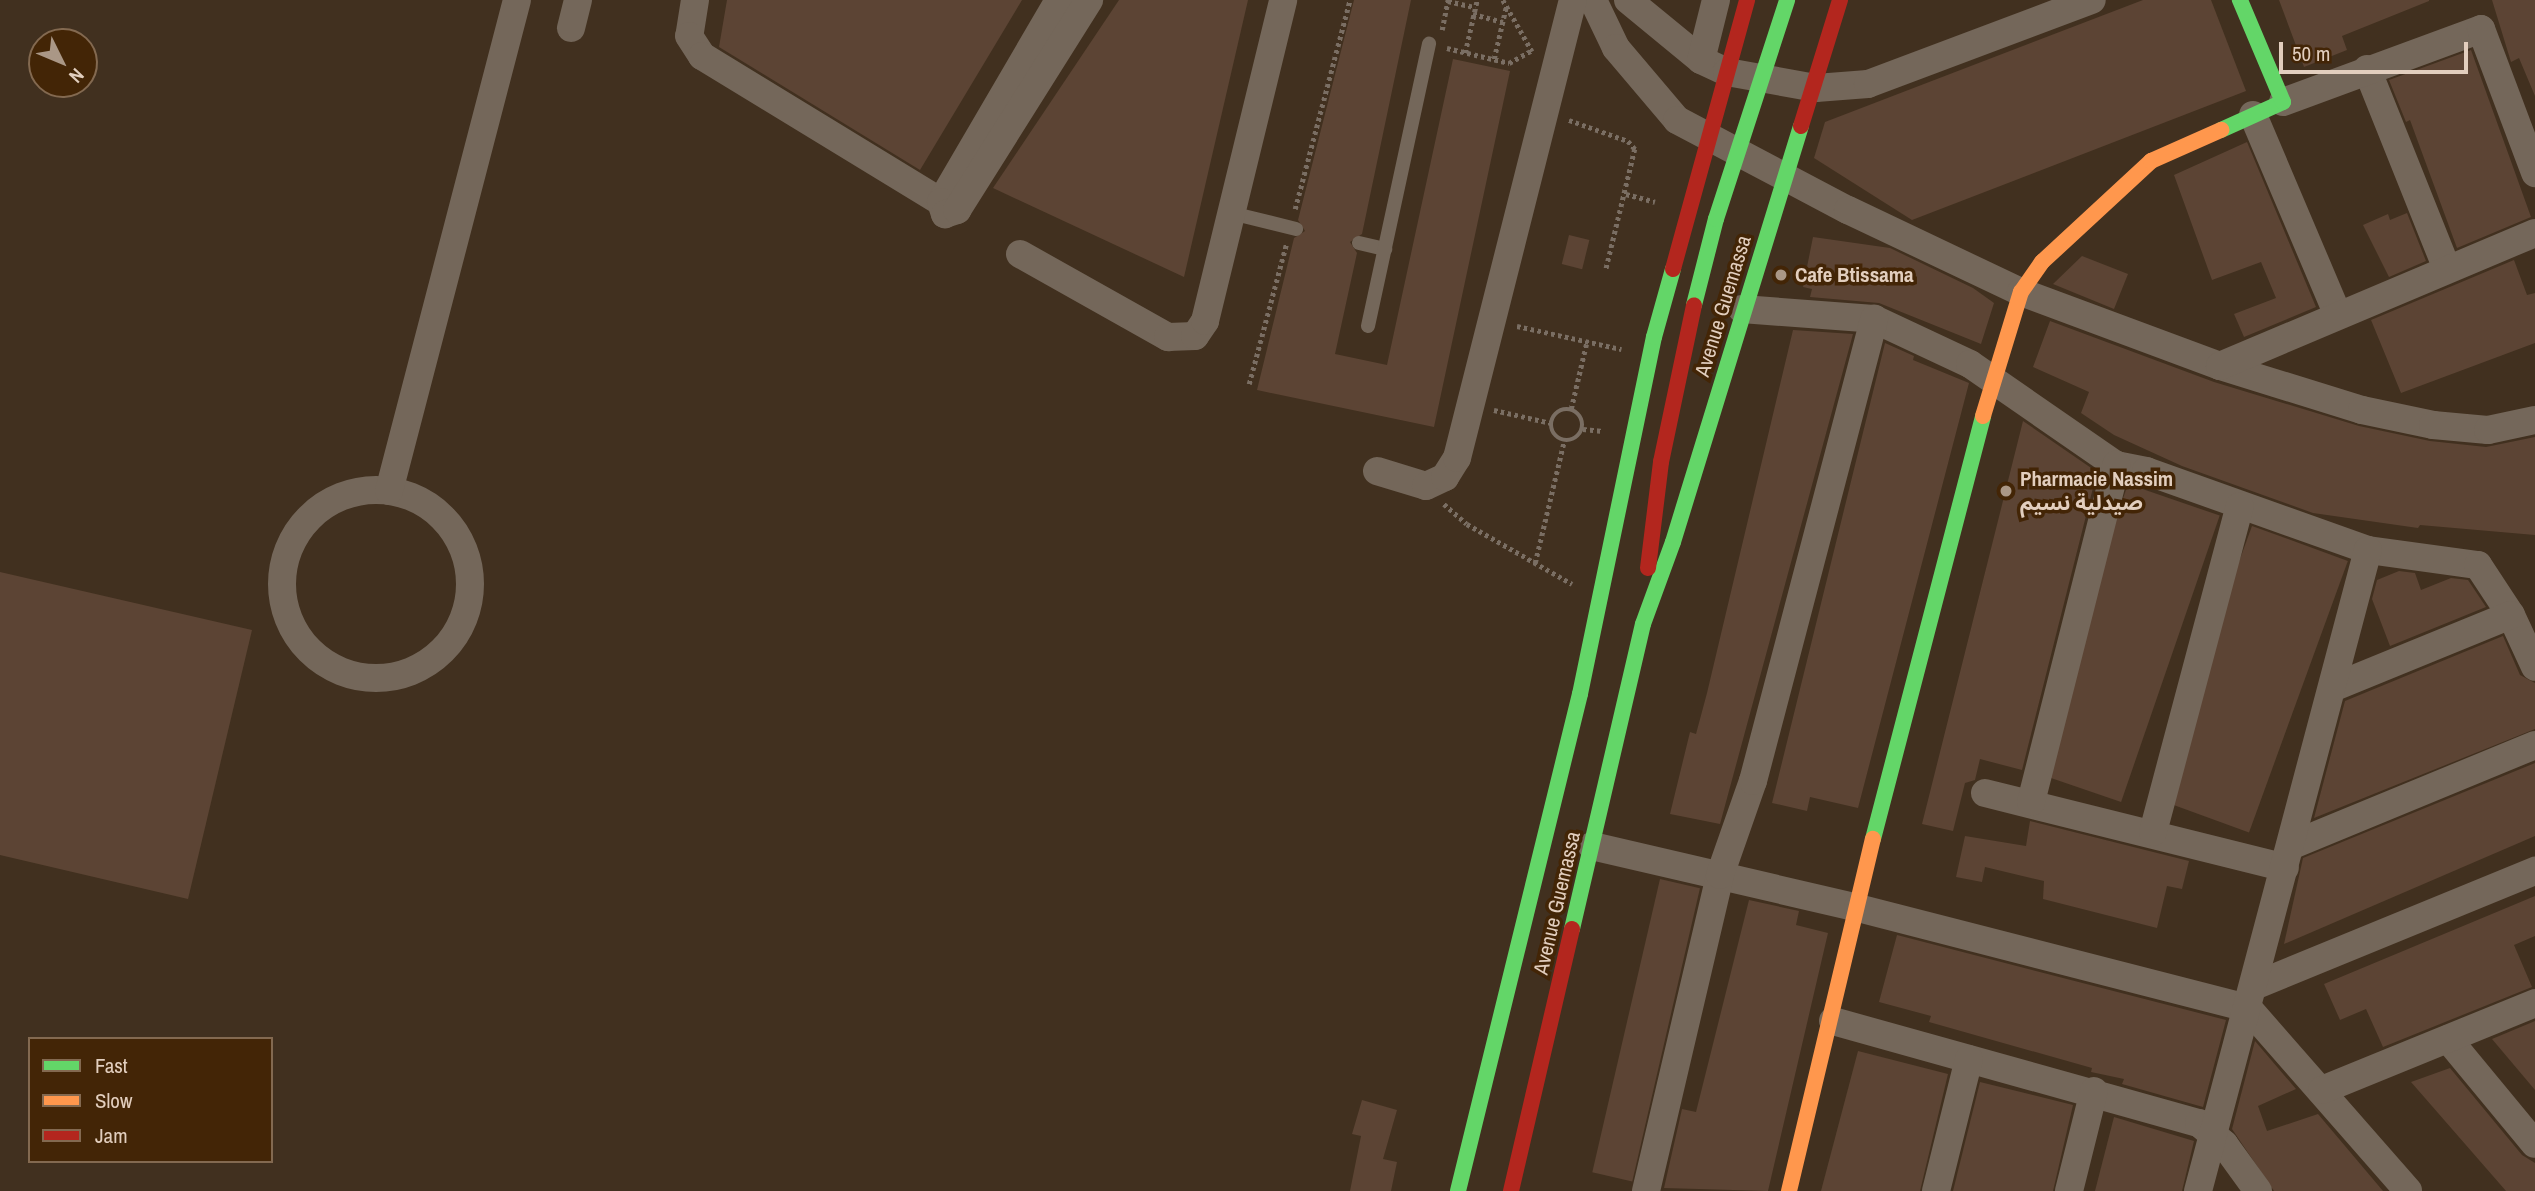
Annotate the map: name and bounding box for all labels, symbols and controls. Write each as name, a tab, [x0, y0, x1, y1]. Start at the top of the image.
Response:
north arrow	[28, 28, 98, 98]
scale bar	[2283, 28, 2472, 72]
text: 50 m	[2292, 39, 2330, 68]
text: N	[64, 63, 90, 89]
street label: Avenue Guemassa	[1690, 232, 1756, 380]
place label: Cafe Btissama	[1795, 262, 1914, 288]
marker: Cafe Btissama	[1773, 267, 1789, 283]
place label: Pharmacie Nassim صيدلية نسيم	[2020, 466, 2173, 516]
marker: Pharmacie Nassim صيدلية نسيم	[1998, 483, 2014, 499]
street label: Avenue Guemassa	[1528, 829, 1586, 977]
legend	[28, 1037, 273, 1163]
text: Fast	[95, 1051, 128, 1080]
text: Slow	[95, 1086, 132, 1115]
text: Jam	[95, 1121, 128, 1150]

